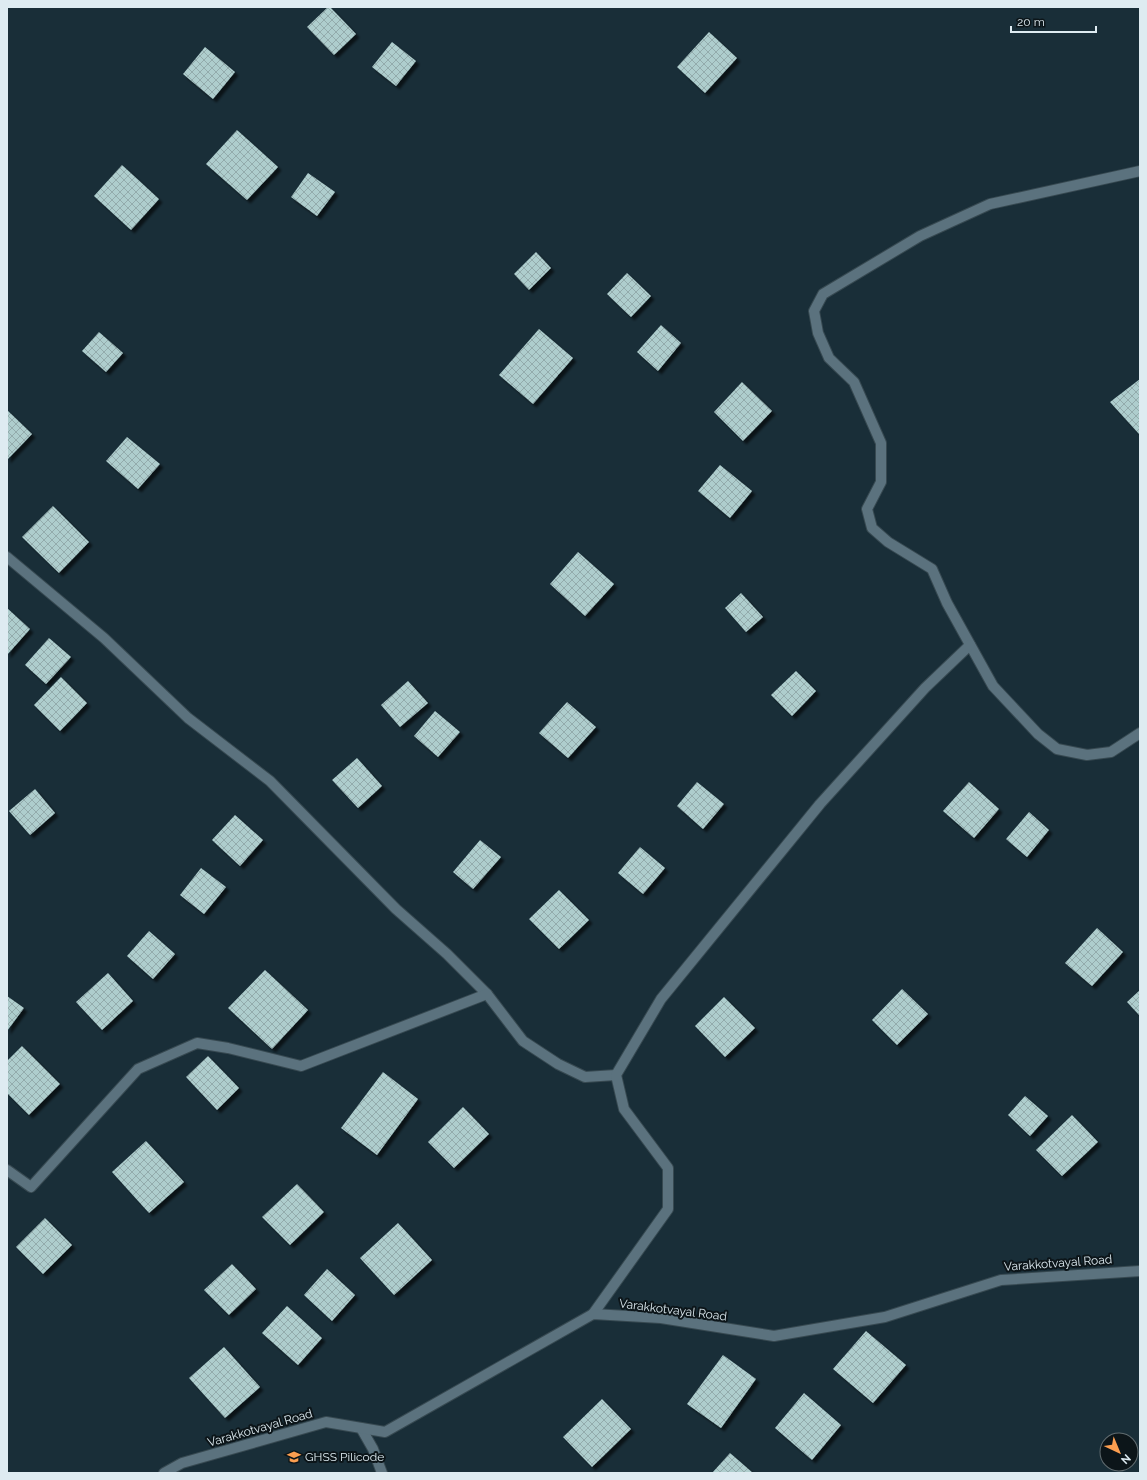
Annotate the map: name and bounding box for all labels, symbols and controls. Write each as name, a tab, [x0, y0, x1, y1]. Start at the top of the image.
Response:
scale bar	[1011, 8, 1096, 34]
text: 20 m	[1017, 15, 1045, 29]
street label: Varakkotvayal Road	[1003, 1252, 1113, 1274]
street label: Varakkotvayal Road	[618, 1296, 728, 1324]
street label: Varakkotvayal Road	[206, 1406, 314, 1450]
north arrow	[1099, 1432, 1139, 1472]
school or university icon: GHSS Pilicode	[286, 1449, 302, 1465]
place label: GHSS Pilicode	[305, 1450, 384, 1464]
text: N	[1118, 1451, 1133, 1466]

